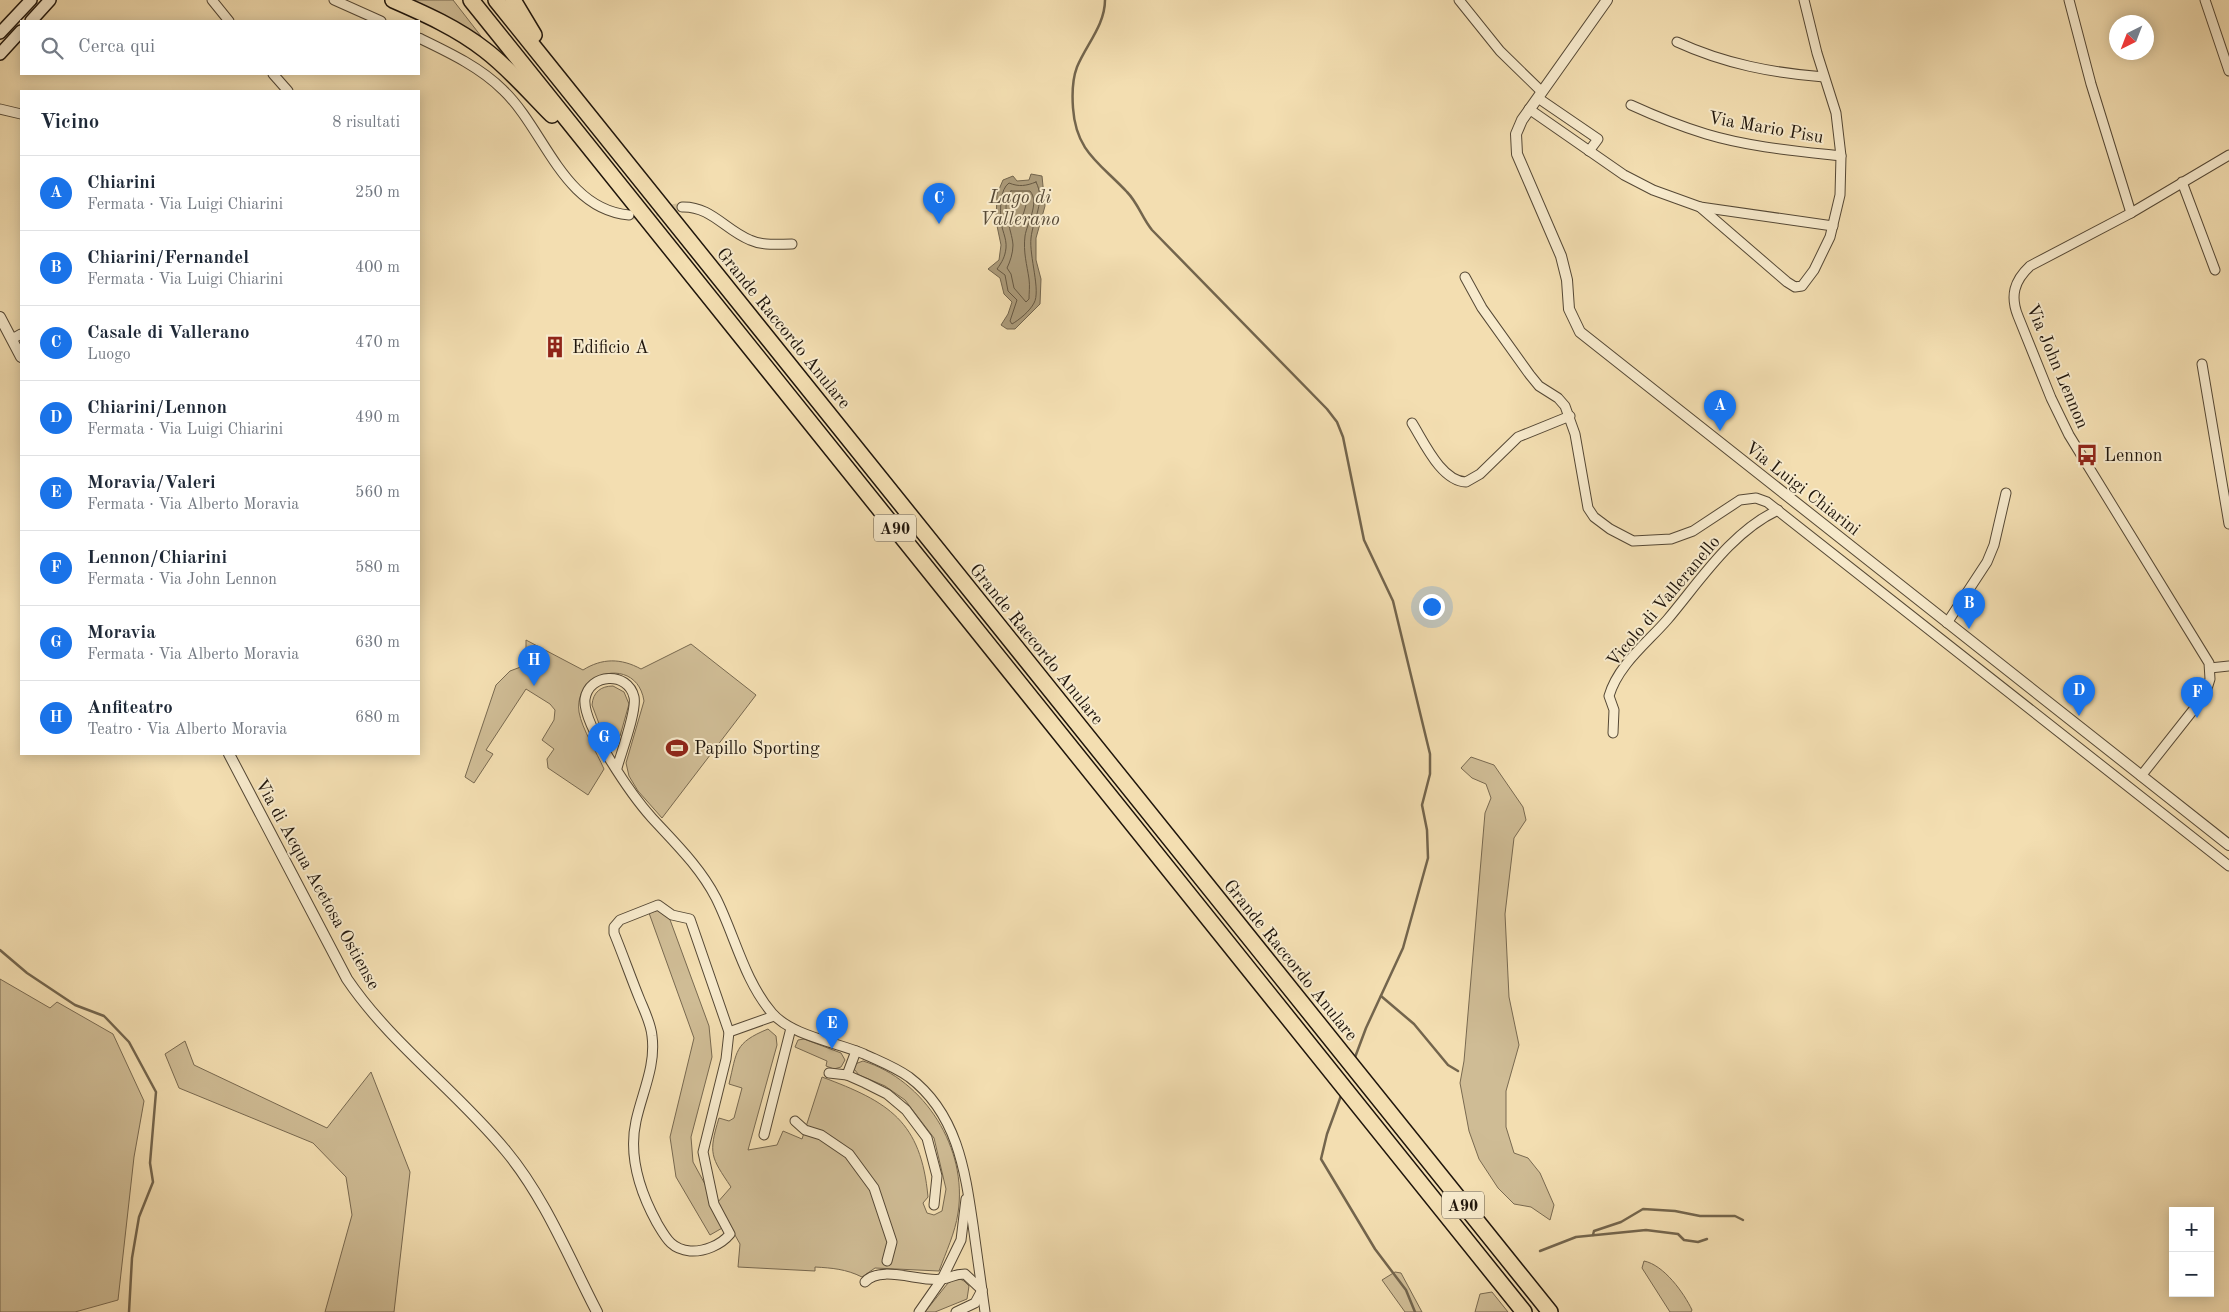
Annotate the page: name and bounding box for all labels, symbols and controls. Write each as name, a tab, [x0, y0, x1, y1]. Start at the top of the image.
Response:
north arrow	[2109, 15, 2154, 60]
search box	[20, 20, 420, 75]
icon: search	[38, 34, 66, 62]
text: Cerca qui	[78, 38, 155, 57]
street label: Via Mario Pisu	[1707, 109, 1825, 147]
text: Vicino	[40, 112, 99, 133]
text: 8 risultati	[332, 115, 400, 131]
text: Chiarini	[87, 174, 156, 193]
pin: C	[923, 183, 955, 224]
text: A	[50, 185, 62, 201]
text: 250 m	[355, 185, 400, 201]
water label: Lago di Vallerano	[980, 189, 1060, 230]
text: Fermata · Via Luigi Chiarini	[87, 197, 283, 213]
street label: Grande Raccordo Anulare	[713, 245, 854, 413]
text: Chiarini/Fernandel	[87, 249, 249, 268]
text: B	[50, 260, 62, 276]
text: 400 m	[355, 260, 400, 276]
text: Fermata · Via Luigi Chiarini	[87, 272, 283, 288]
street label: Via John Lennon	[2023, 301, 2092, 432]
text: Casale di Vallerano	[87, 324, 250, 343]
building icon: Edificio A	[542, 334, 568, 360]
text: C	[51, 335, 61, 351]
text: 470 m	[355, 335, 400, 351]
place label: Edificio A	[572, 339, 649, 357]
text: Luogo	[87, 347, 131, 363]
pin: A	[1704, 390, 1736, 431]
text: Chiarini/Lennon	[87, 399, 227, 418]
text: D	[50, 410, 62, 426]
text: 490 m	[355, 410, 400, 426]
text: Fermata · Via Luigi Chiarini	[87, 422, 283, 438]
street label: Via Luigi Chiarini	[1741, 438, 1863, 539]
bus stop icon: Lennon	[2074, 442, 2100, 468]
place label: Lennon	[2104, 447, 2163, 465]
text: Moravia/Valeri	[87, 474, 216, 493]
text: E	[50, 485, 62, 501]
text: 560 m	[355, 485, 400, 501]
text: Fermata · Via Alberto Moravia	[87, 497, 299, 513]
road number: A90	[874, 514, 916, 542]
street label: Vicolo di Valleranello	[1604, 533, 1724, 671]
text: Lennon/Chiarini	[87, 549, 227, 568]
text: F	[51, 560, 61, 576]
text: 580 m	[355, 560, 400, 576]
street label: Grande Raccordo Anulare	[966, 561, 1107, 729]
text: Fermata · Via John Lennon	[87, 572, 277, 588]
pin: B	[1953, 588, 1985, 629]
your location	[1419, 594, 1445, 620]
text: Moravia	[87, 624, 156, 643]
text: G	[50, 635, 62, 651]
text: 630 m	[355, 635, 400, 651]
pin: H	[518, 645, 550, 686]
text: Fermata · Via Alberto Moravia	[87, 647, 299, 663]
pin: D	[2063, 675, 2095, 716]
pin: F	[2181, 677, 2213, 718]
text: Anfiteatro	[87, 699, 173, 718]
text: H	[49, 710, 63, 726]
text: 680 m	[355, 710, 400, 726]
text: Teatro · Via Alberto Moravia	[87, 722, 287, 738]
pin: G	[588, 722, 620, 763]
sports icon: Papillo Sporting	[664, 735, 690, 761]
place label: Papillo Sporting	[694, 740, 820, 758]
street label: Via di Acqua Acetosa Ostiense	[252, 776, 383, 993]
street label: Grande Raccordo Anulare	[1220, 877, 1361, 1045]
pin: E	[816, 1008, 848, 1049]
road number: A90	[1442, 1192, 1484, 1218]
map controls	[2169, 1207, 2214, 1297]
button: +	[2169, 1207, 2214, 1252]
button: −	[2169, 1252, 2214, 1297]

